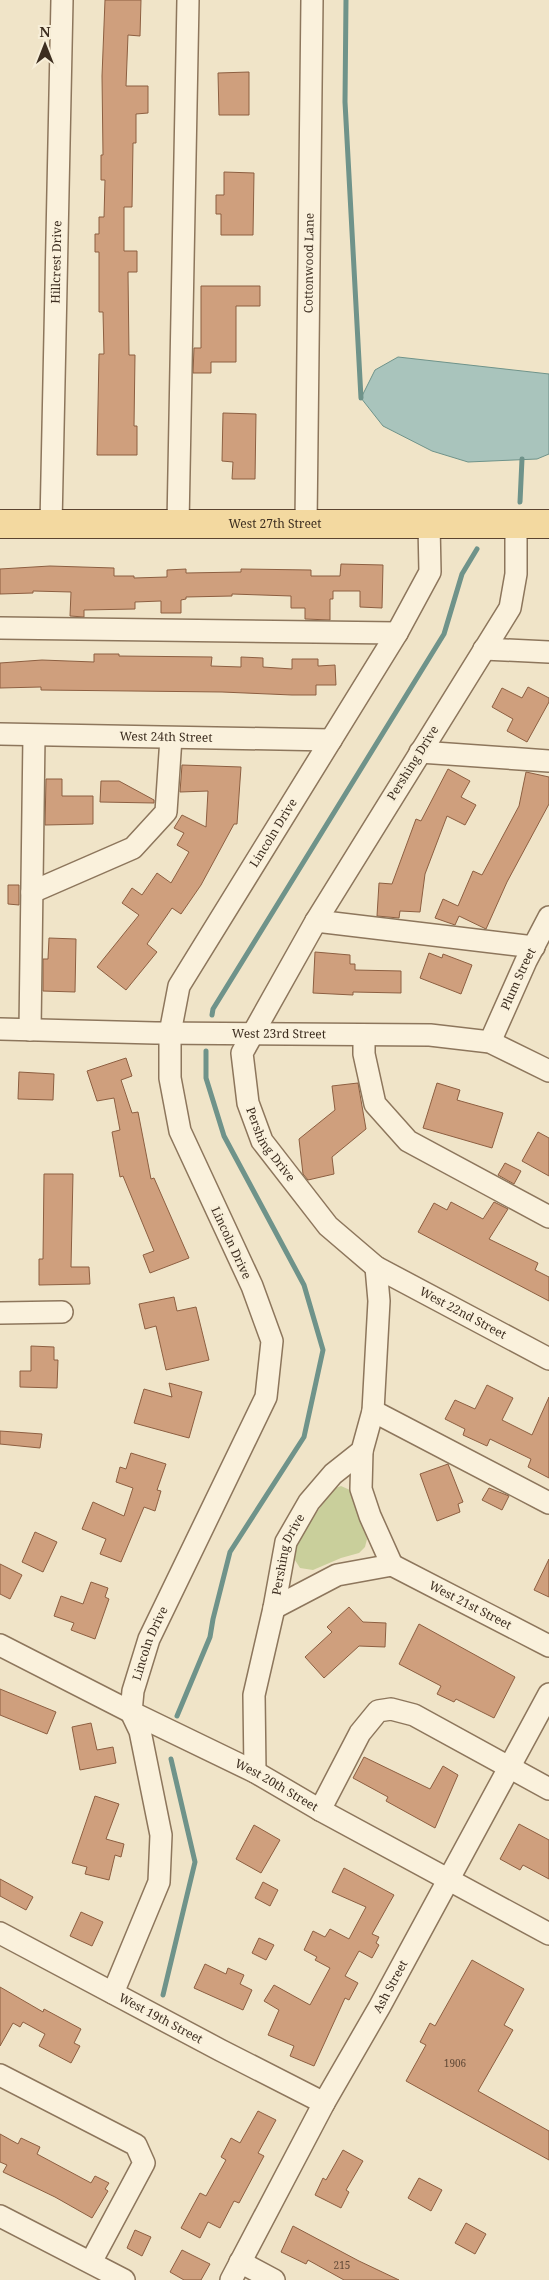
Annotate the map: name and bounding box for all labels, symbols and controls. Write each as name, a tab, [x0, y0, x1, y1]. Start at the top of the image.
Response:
north arrow	[20, 20, 70, 70]
text: N	[39, 22, 51, 41]
street label: Cottonwood Lane	[299, 213, 318, 313]
street label: Hillcrest Drive	[47, 220, 65, 304]
street label: West 27th Street	[229, 515, 321, 532]
street label: Pershing Drive	[383, 722, 442, 803]
street label: West 24th Street	[119, 727, 213, 746]
street label: Lincoln Drive	[245, 795, 301, 870]
street label: Plum Street	[496, 945, 539, 1013]
street label: West 23rd Street	[232, 1025, 326, 1042]
street label: Pershing Drive	[242, 1105, 300, 1185]
street label: Lincoln Drive	[207, 1204, 256, 1282]
street label: West 22nd Street	[417, 1283, 510, 1343]
street label: Pershing Drive	[267, 1510, 309, 1597]
street label: West 21st Street	[426, 1577, 515, 1633]
street label: Lincoln Drive	[128, 1603, 172, 1682]
street label: West 20th Street	[232, 1755, 321, 1815]
street label: Ash Street	[369, 1957, 411, 2016]
street label: West 19th Street	[116, 1989, 206, 2047]
house number: 1906	[444, 2056, 467, 2070]
house number: 215	[334, 2258, 350, 2272]

